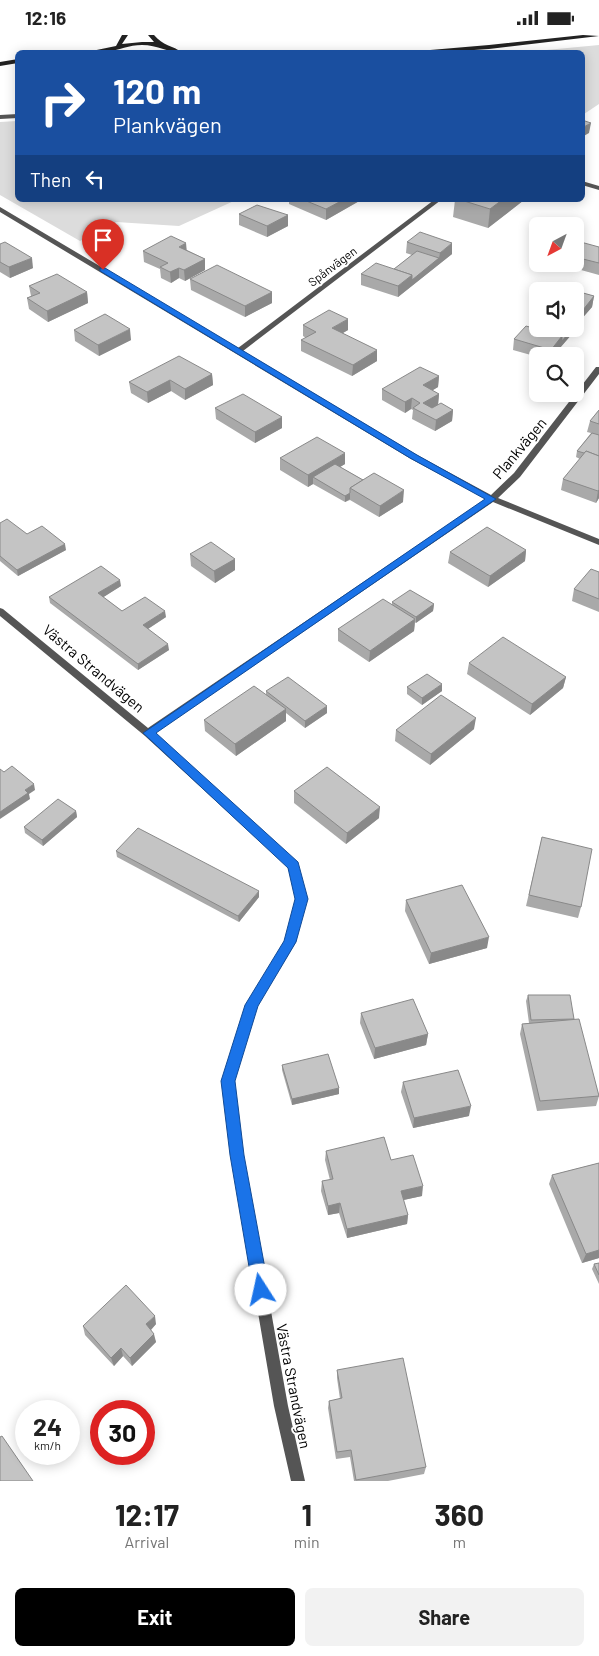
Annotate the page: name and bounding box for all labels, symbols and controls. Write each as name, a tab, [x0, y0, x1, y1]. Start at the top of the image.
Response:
text: 12:16	[25, 6, 66, 29]
text: 120 m	[113, 69, 201, 111]
icon: right	[30, 70, 95, 135]
text: Plankvägen	[113, 111, 222, 137]
icon: left	[81, 165, 109, 193]
text: Then	[30, 168, 71, 191]
north arrow	[529, 217, 584, 273]
map controls	[529, 217, 584, 402]
pin	[82, 219, 124, 270]
icon: arrive	[89, 226, 117, 254]
street label: Spånvägen	[305, 243, 359, 289]
button: sound	[529, 282, 584, 337]
button: search	[529, 347, 584, 402]
street label: Plankvägen	[488, 414, 550, 482]
street label: Västra Strandvägen	[40, 620, 148, 716]
position arrow	[234, 1263, 286, 1315]
street label: Västra Strandvägen	[273, 1322, 315, 1450]
speed limit sign: 30	[90, 1400, 155, 1465]
text: 24	[33, 1411, 62, 1441]
text: km/h	[34, 1438, 61, 1452]
text: 12:17	[115, 1496, 179, 1532]
text: 1	[301, 1496, 312, 1532]
text: 360	[435, 1496, 484, 1532]
text: Arrival	[124, 1532, 169, 1551]
text: min	[294, 1532, 320, 1551]
text: m	[453, 1532, 466, 1551]
button: Exit	[15, 1588, 295, 1646]
button: Share	[305, 1588, 584, 1646]

